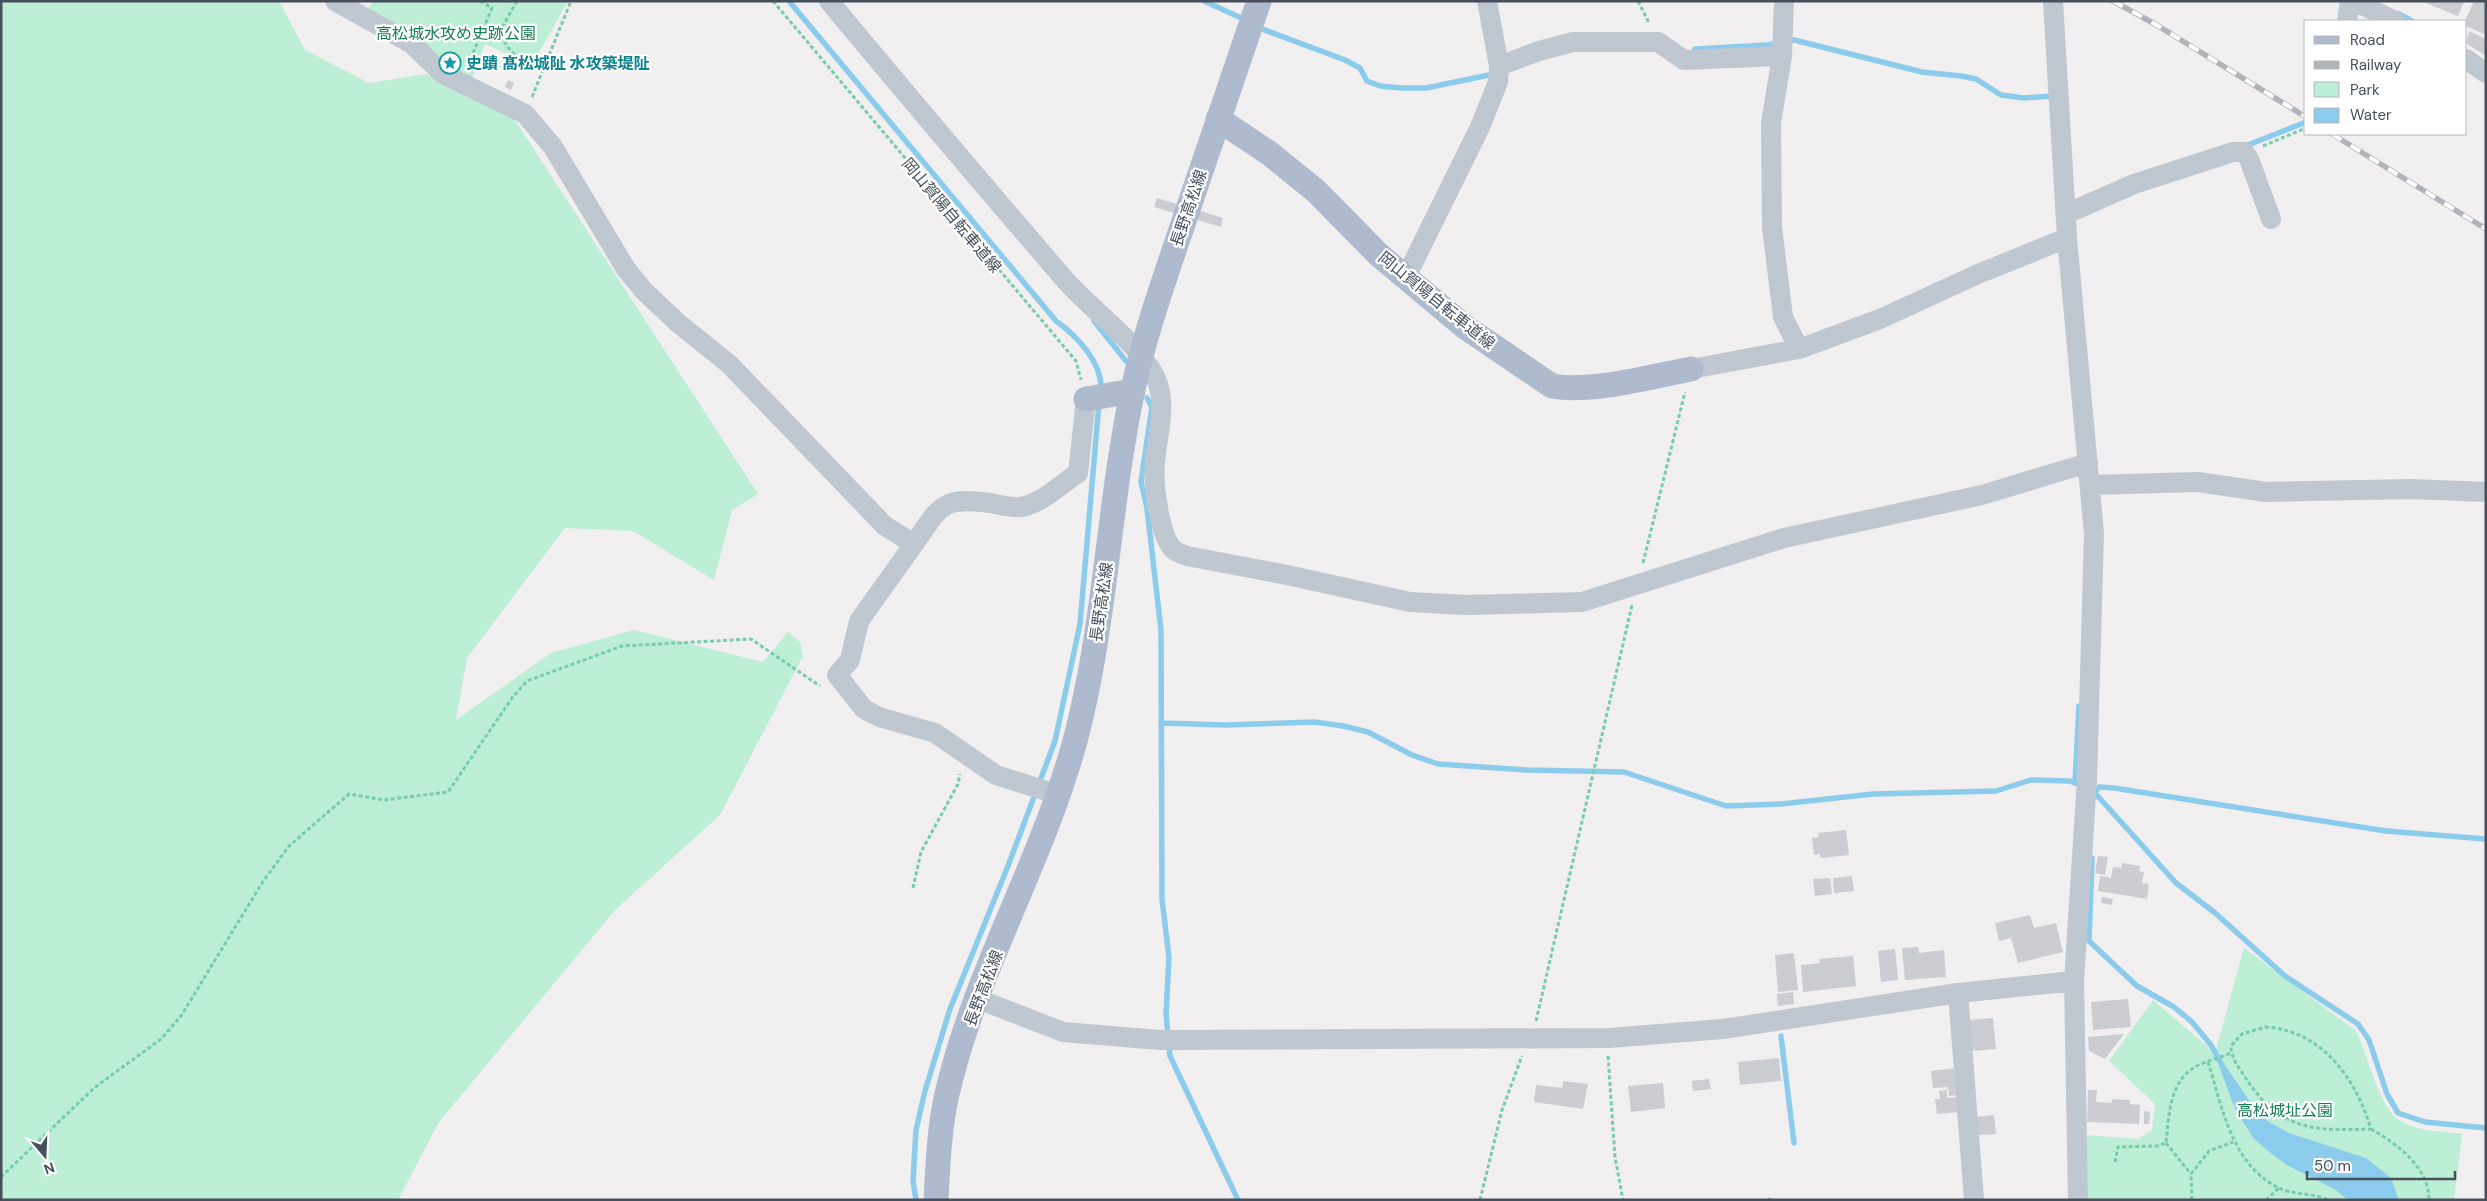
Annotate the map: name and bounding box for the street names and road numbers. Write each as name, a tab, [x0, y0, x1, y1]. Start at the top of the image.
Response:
street label: 岡山賀陽自転車道線	[897, 153, 1006, 277]
street label: 長野高松線	[1166, 167, 1211, 249]
street label: 岡山賀陽自転車道線	[1374, 247, 1499, 354]
street label: 長野高松線	[1086, 561, 1117, 643]
street label: 長野高松線	[959, 947, 1008, 1029]

